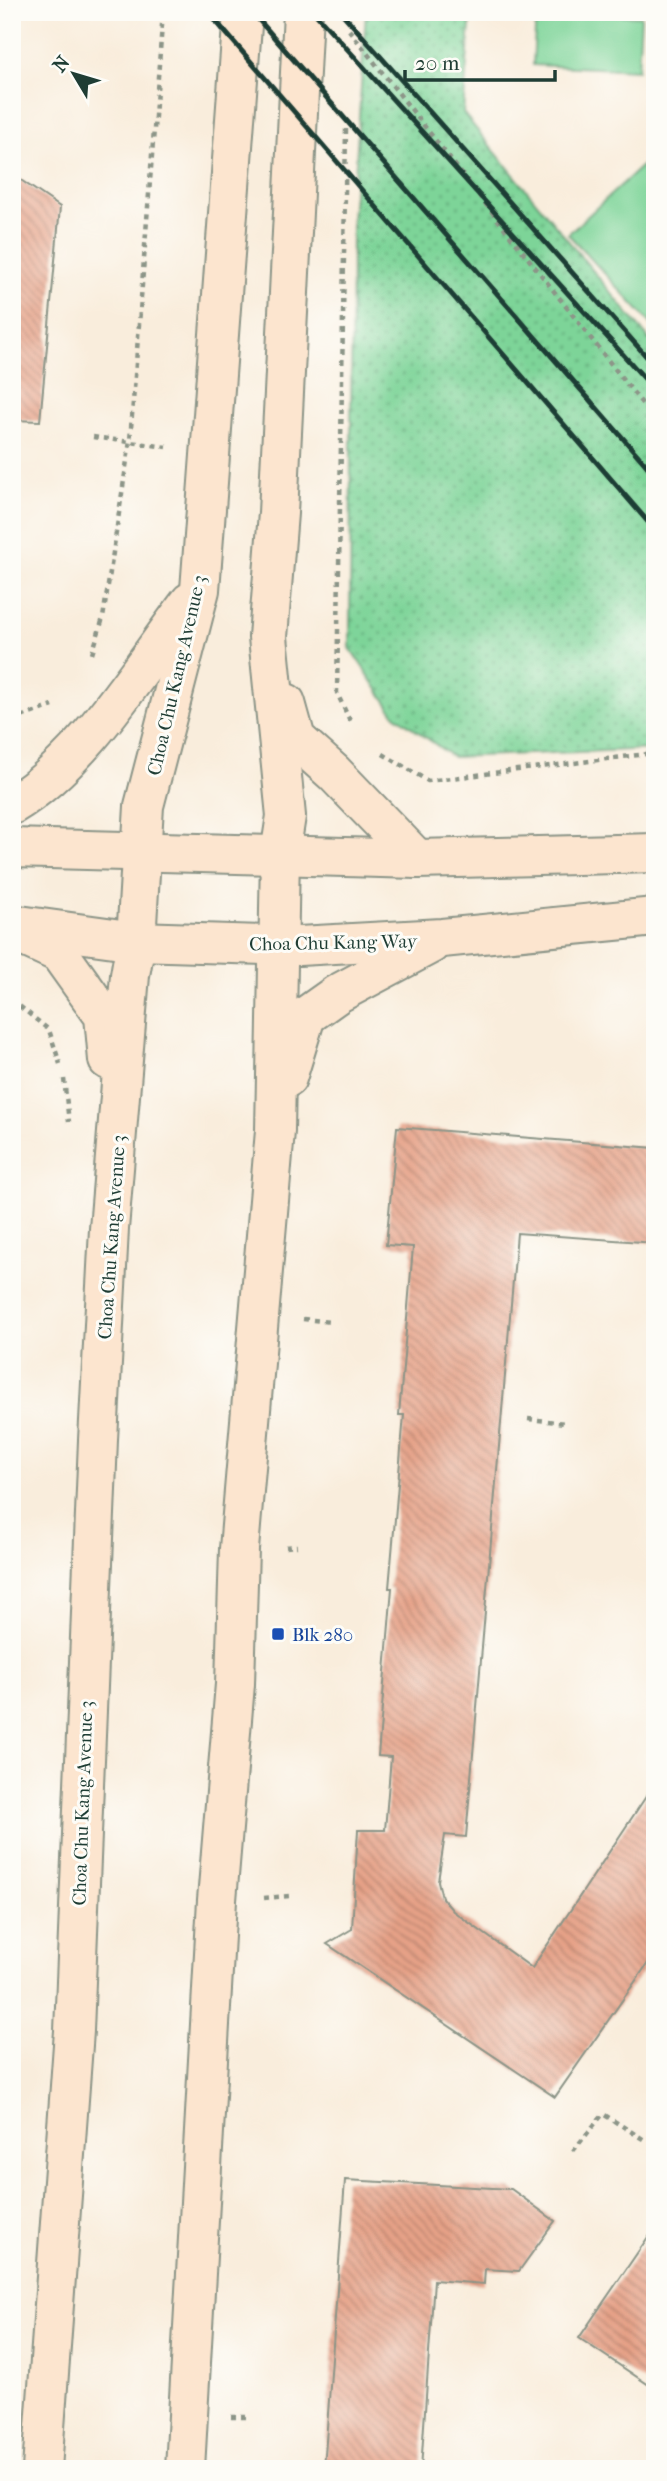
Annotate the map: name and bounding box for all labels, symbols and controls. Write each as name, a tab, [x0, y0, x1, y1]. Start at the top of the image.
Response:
north arrow	[38, 38, 108, 108]
scale bar	[405, 38, 555, 82]
text: N	[48, 51, 75, 77]
text: 20 m	[415, 51, 460, 75]
street label: Choa Chu Kang Avenue 3	[143, 573, 211, 778]
street label: Choa Chu Kang Way	[249, 931, 418, 955]
street label: Choa Chu Kang Avenue 3	[94, 1134, 130, 1340]
place label: Blk 280	[292, 1624, 353, 1646]
marker: Blk 280	[270, 1626, 286, 1642]
street label: Choa Chu Kang Avenue 3	[68, 1700, 98, 1906]

